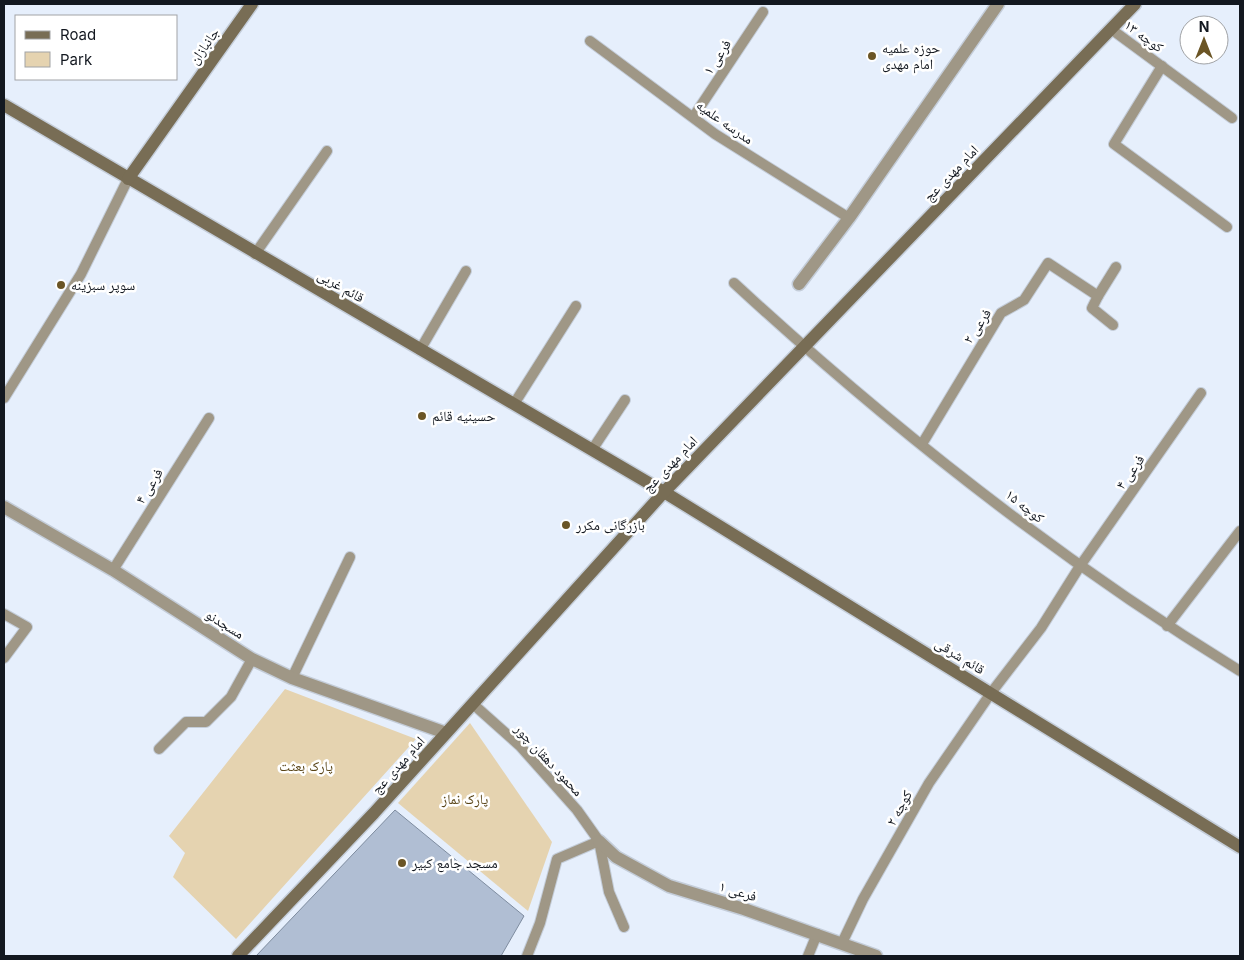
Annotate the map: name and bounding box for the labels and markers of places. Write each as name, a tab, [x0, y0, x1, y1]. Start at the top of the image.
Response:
place label: حوزه علمیه امام مهدی	[882, 39, 940, 74]
marker: حوزه علمیه امام مهدی	[866, 50, 878, 62]
place label: سوپر سبزینه	[71, 276, 135, 294]
marker: سوپر سبزینه	[55, 279, 67, 291]
place label: حسینیه قائم	[432, 407, 495, 426]
marker: حسینیه قائم	[416, 410, 428, 422]
place label: بازرگانی مکرر	[575, 516, 645, 534]
marker: بازرگانی مکرر	[560, 519, 572, 531]
place label: مسجد جامع کبیر	[411, 854, 498, 873]
marker: مسجد جامع کبیر	[396, 857, 408, 869]

